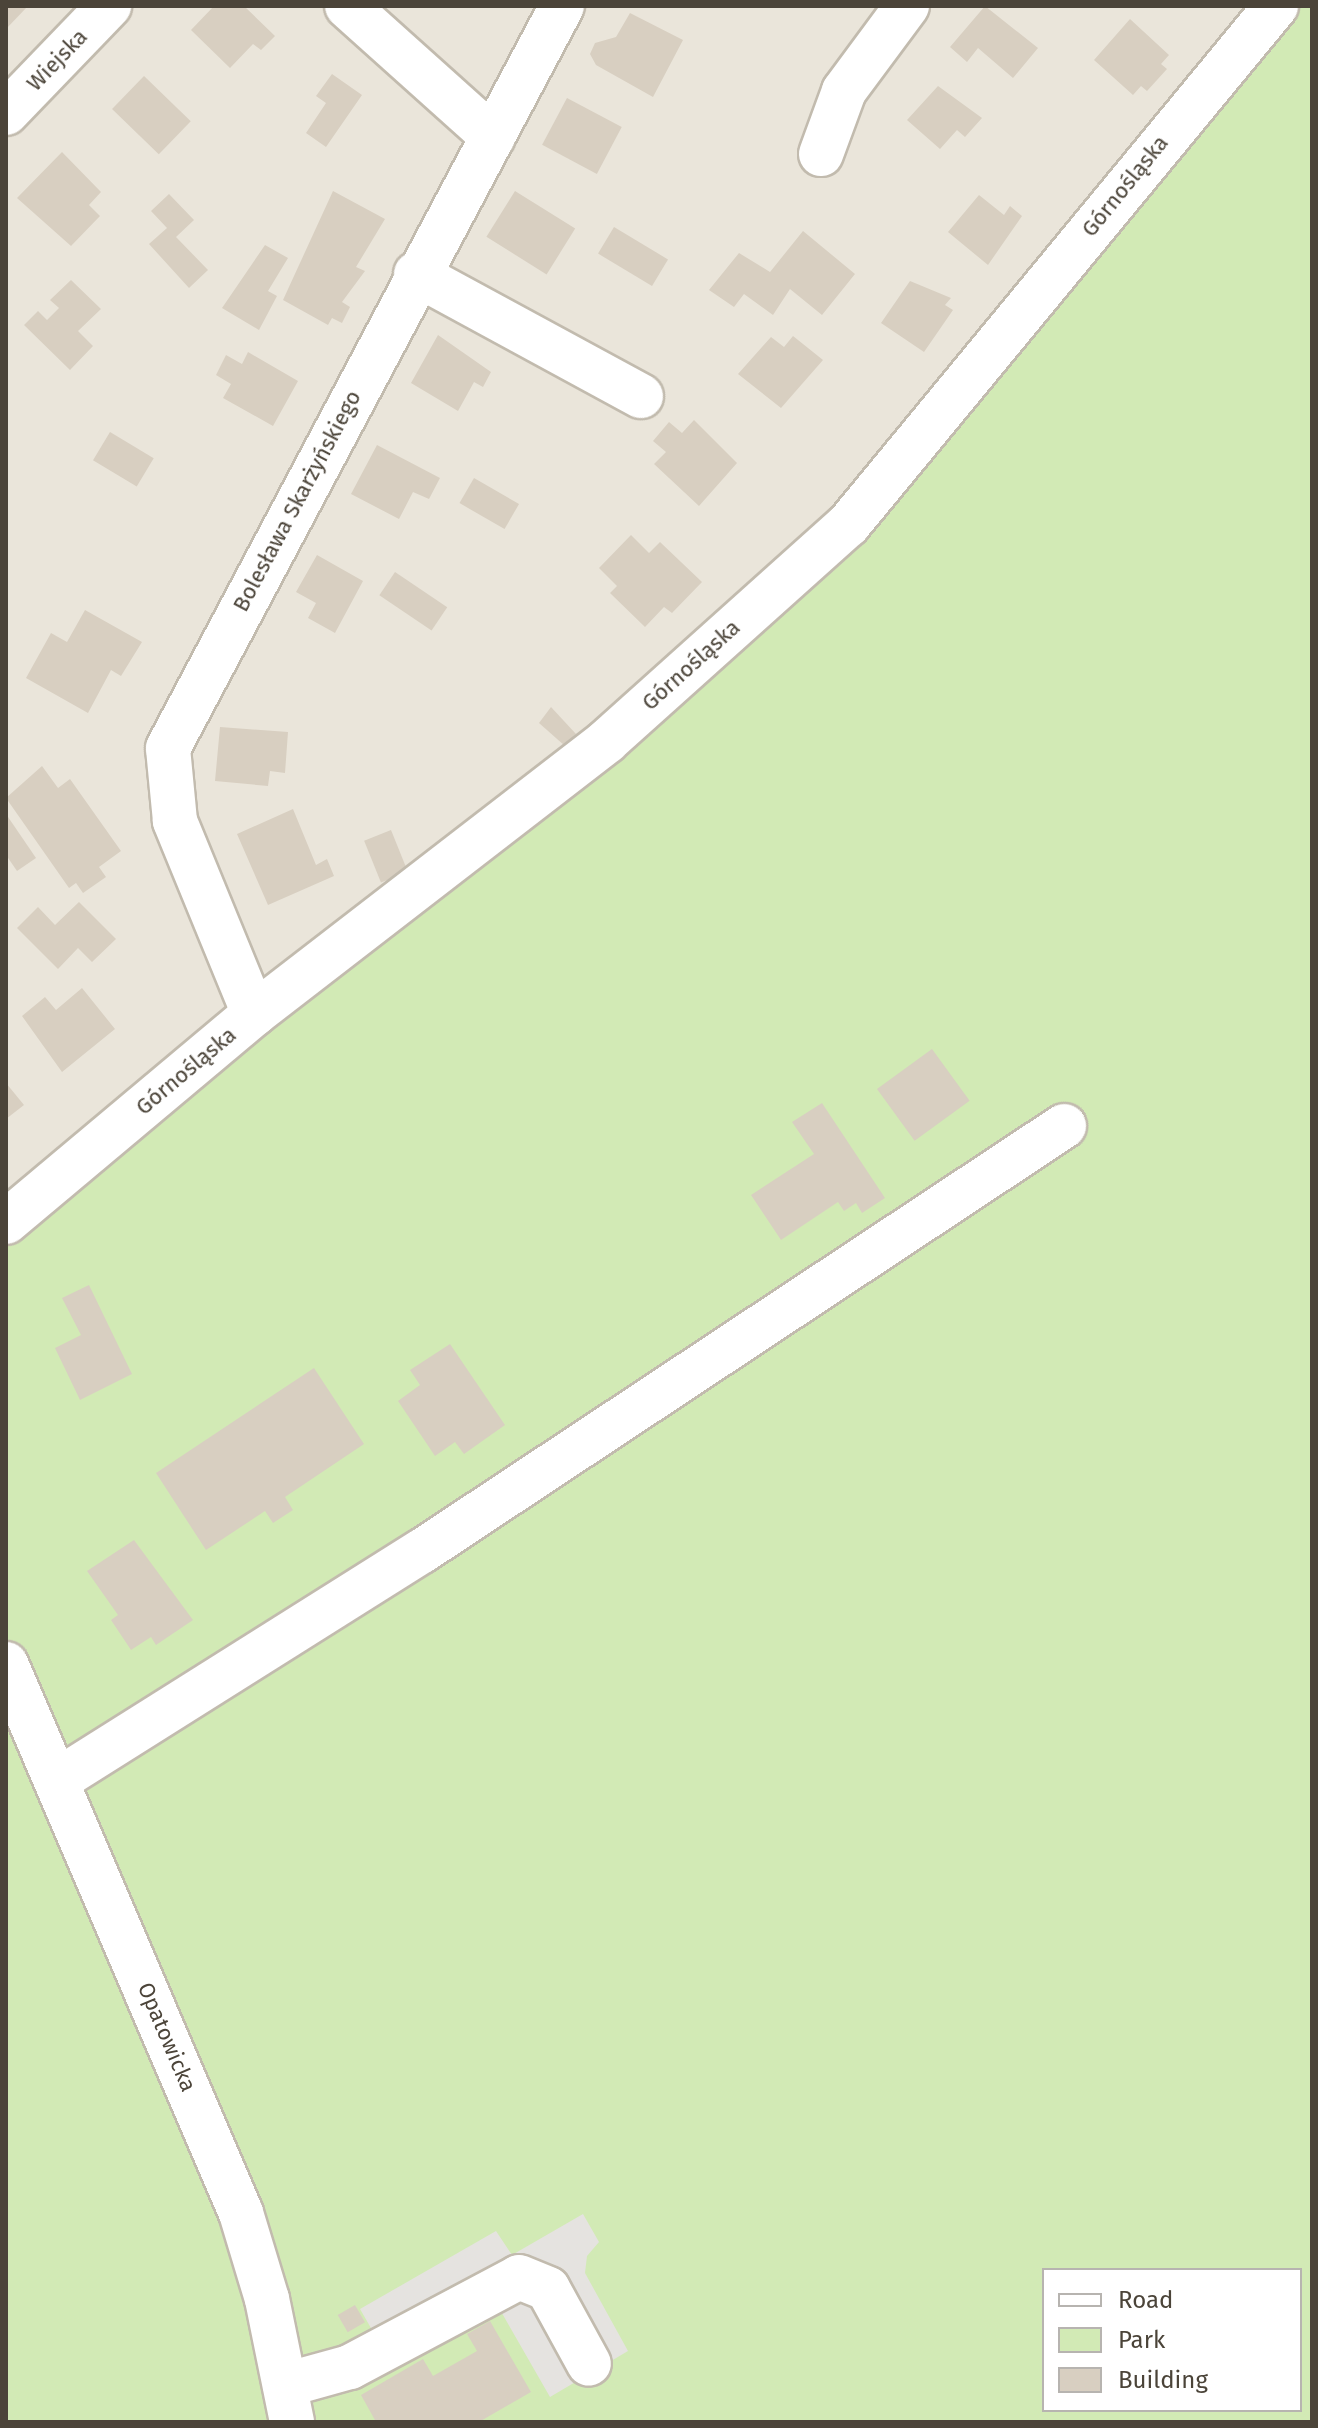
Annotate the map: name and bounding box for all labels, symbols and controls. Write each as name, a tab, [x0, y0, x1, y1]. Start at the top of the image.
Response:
street label: Wiejska	[21, 24, 93, 96]
street label: Górnośląska	[1076, 130, 1174, 242]
street label: Bolesława Skarżyńskiego	[227, 386, 367, 616]
street label: Górnośląska	[637, 614, 745, 716]
street label: Górnośląska	[131, 1022, 241, 1120]
street label: Opatowicka	[132, 1979, 202, 2095]
legend	[1042, 2268, 1302, 2412]
text: Road	[1118, 2286, 1173, 2314]
text: Park	[1118, 2326, 1165, 2354]
text: Building	[1118, 2366, 1208, 2394]

